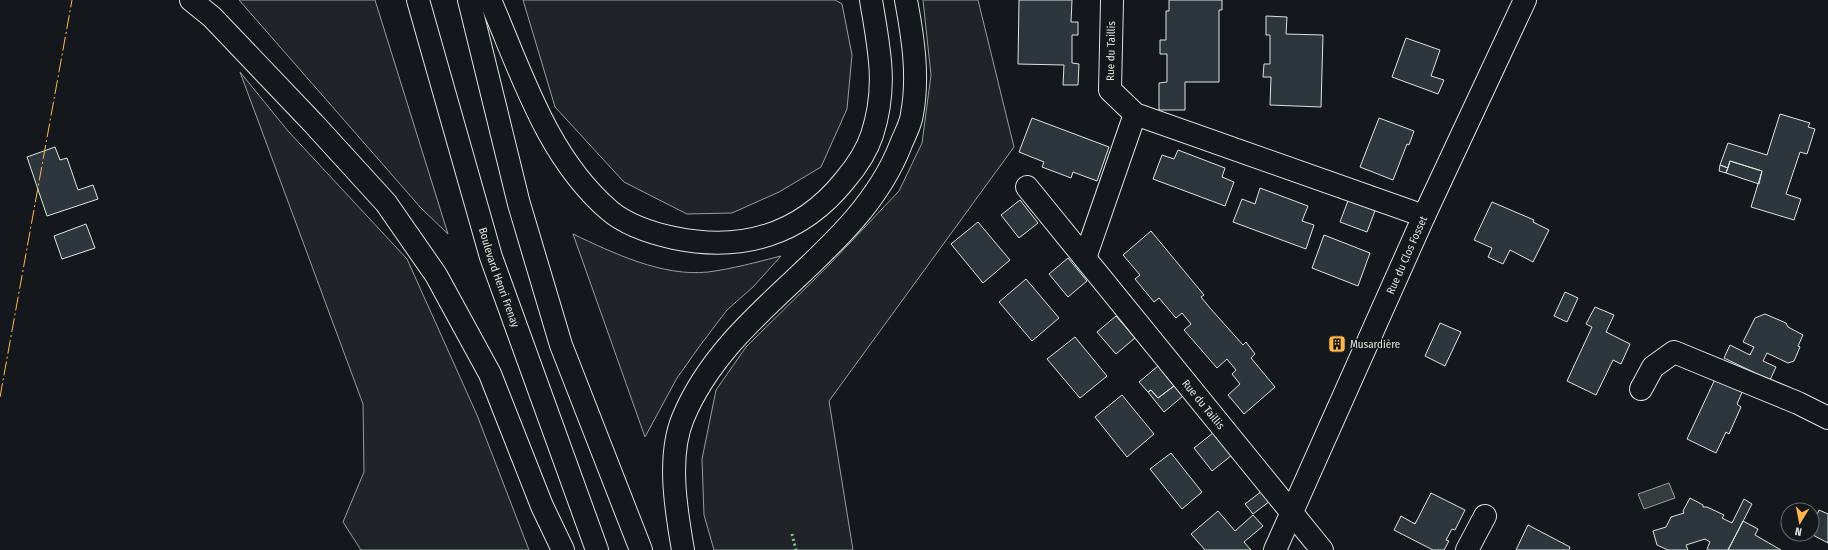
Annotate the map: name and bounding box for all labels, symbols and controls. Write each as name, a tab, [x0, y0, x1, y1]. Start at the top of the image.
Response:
street label: Rue du Taillis	[1104, 21, 1118, 81]
street label: Rue du Clos Fosset	[1384, 214, 1430, 296]
street label: Boulevard Henri Frenay	[476, 226, 522, 329]
building icon: Musardière	[1327, 334, 1347, 354]
place label: Musardière	[1350, 338, 1400, 351]
street label: Rue du Taillis	[1180, 377, 1228, 432]
north arrow	[1780, 502, 1820, 542]
text: N	[1794, 524, 1803, 538]

